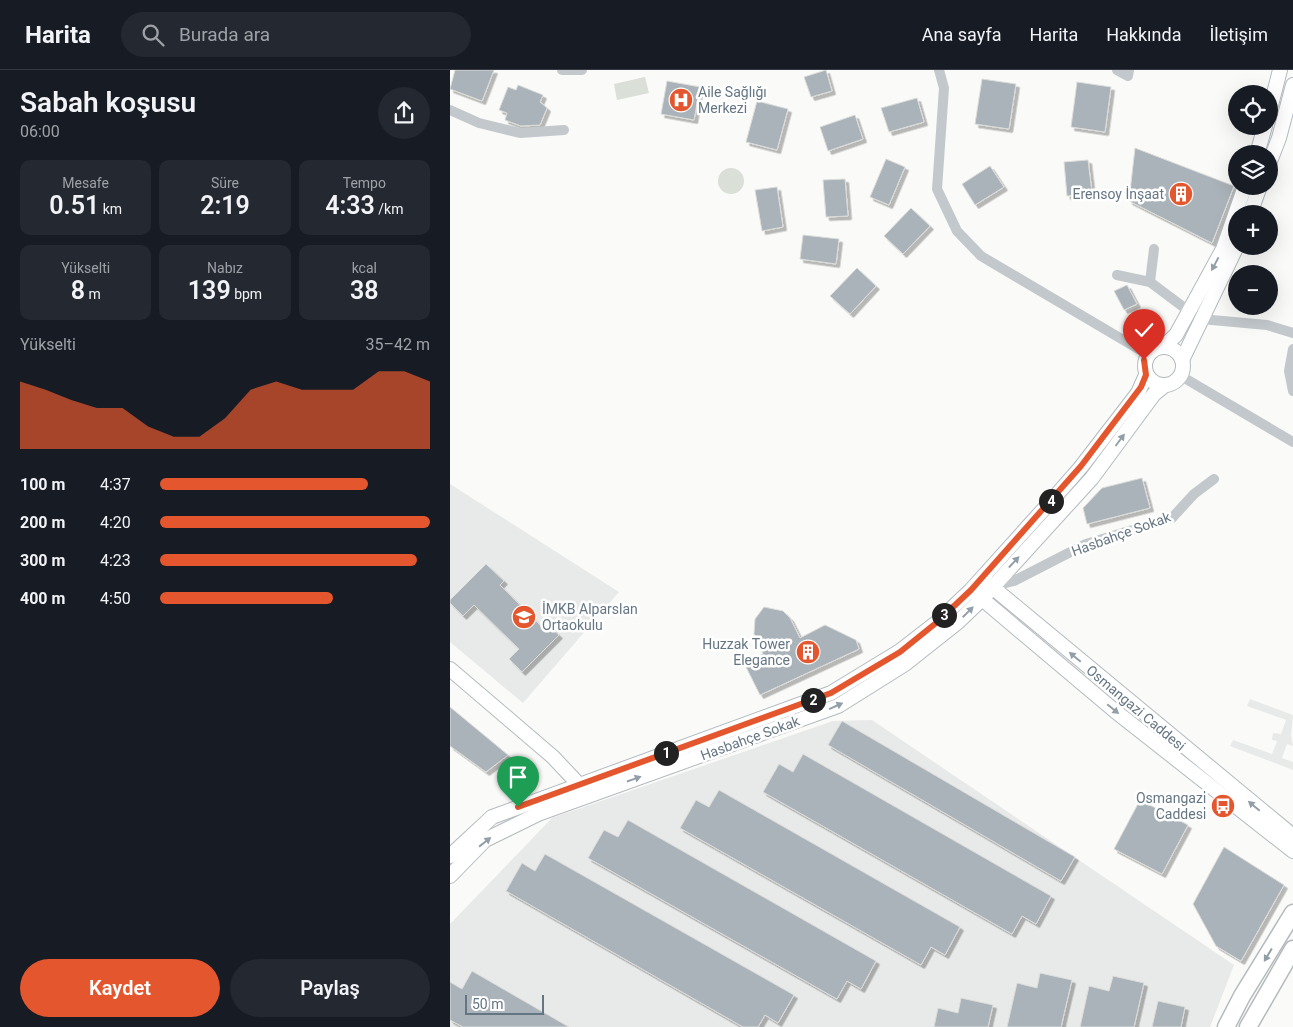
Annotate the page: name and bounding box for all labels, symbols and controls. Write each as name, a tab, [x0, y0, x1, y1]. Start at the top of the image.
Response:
search box	[121, 12, 471, 57]
text: Harita	[25, 21, 91, 49]
icon: search	[139, 21, 167, 49]
text: Burada ara	[179, 23, 270, 46]
text: Ana sayfa	[922, 24, 1001, 45]
text: Harita	[1029, 24, 1078, 45]
text: Hakkında	[1106, 24, 1181, 45]
text: İletişim	[1209, 24, 1268, 45]
place label: Aile Sağlığı Merkezi	[698, 84, 767, 116]
map controls	[1228, 85, 1278, 315]
button: locate	[1228, 85, 1278, 135]
text: Sabah koşusu	[20, 86, 196, 119]
button: share	[378, 87, 430, 139]
hospital icon: Aile Sağlığı Merkezi	[668, 87, 694, 113]
text: 06:00	[20, 122, 60, 141]
button: layers	[1228, 145, 1278, 195]
text: Mesafe	[62, 175, 109, 191]
text: Süre	[211, 175, 239, 191]
text: Tempo	[343, 175, 386, 191]
building icon: Erensoy İnşaat	[1168, 181, 1194, 207]
place label: Erensoy İnşaat	[1072, 186, 1164, 202]
text: 0.51	[49, 191, 99, 220]
text: 2:19	[200, 191, 250, 220]
text: 4:33	[325, 191, 375, 220]
text: km	[99, 201, 122, 217]
text: /km	[375, 201, 403, 217]
button: +	[1228, 205, 1278, 255]
one-way arrow	[1211, 257, 1219, 271]
text: Yükselti	[61, 260, 110, 276]
text: Nabız	[207, 260, 243, 276]
text: kcal	[352, 260, 377, 276]
button: −	[1228, 265, 1278, 315]
text: 8	[71, 276, 85, 305]
text: 139	[188, 276, 231, 305]
text: 38	[350, 276, 379, 305]
text: m	[85, 286, 101, 302]
text: bpm	[231, 286, 262, 302]
pin	[1123, 309, 1165, 360]
icon: check	[1130, 316, 1158, 344]
text: Yükselti	[20, 335, 76, 354]
text: 35–42 m	[366, 335, 430, 354]
one-way arrow	[1115, 434, 1126, 447]
text: 100 m	[20, 475, 65, 494]
text: 4:37	[100, 475, 131, 494]
pin: 4	[1038, 488, 1064, 514]
text: 4	[1047, 493, 1056, 509]
street label: Hasbahçe Sokak	[1069, 508, 1174, 559]
text: 200 m	[20, 513, 65, 532]
text: 4:20	[100, 513, 131, 532]
text: 300 m	[20, 551, 65, 570]
text: 4:23	[100, 551, 131, 570]
one-way arrow	[1008, 557, 1020, 569]
text: 400 m	[20, 589, 65, 608]
text: 4:50	[100, 589, 131, 608]
place label: İMKB Alparslan Ortaokulu	[542, 601, 638, 633]
pin: 3	[932, 602, 956, 628]
school or university icon: İMKB Alparslan Ortaokulu	[511, 604, 537, 630]
one-way arrow	[962, 606, 974, 618]
text: 3	[940, 607, 949, 623]
place label: Huzzak Tower Elegance	[702, 636, 790, 668]
building icon: Huzzak Tower Elegance	[795, 639, 821, 665]
one-way arrow	[1069, 652, 1082, 663]
street label: Osmangazi Caddesi	[1083, 662, 1189, 754]
pin: 2	[800, 688, 826, 712]
text: 2	[809, 692, 818, 708]
one-way arrow	[829, 702, 843, 710]
one-way arrow	[1106, 703, 1119, 714]
street label: Hasbahçe Sokak	[698, 712, 803, 763]
pin: 1	[654, 740, 678, 766]
text: 1	[662, 745, 671, 761]
pin	[497, 756, 539, 807]
icon: arrive	[504, 763, 532, 791]
one-way arrow	[627, 775, 642, 783]
place label: Osmangazi̇ Caddesi̇	[1136, 790, 1206, 822]
bus stop icon: Osmangazi̇ Caddesi̇	[1210, 793, 1236, 819]
one-way arrow	[1248, 800, 1261, 811]
one-way arrow	[478, 837, 492, 847]
one-way arrow	[1263, 948, 1272, 961]
button: Kaydet	[20, 959, 220, 1017]
button: Paylaş	[230, 959, 430, 1017]
scale bar	[465, 992, 544, 1015]
text: 50 m	[472, 996, 504, 1012]

